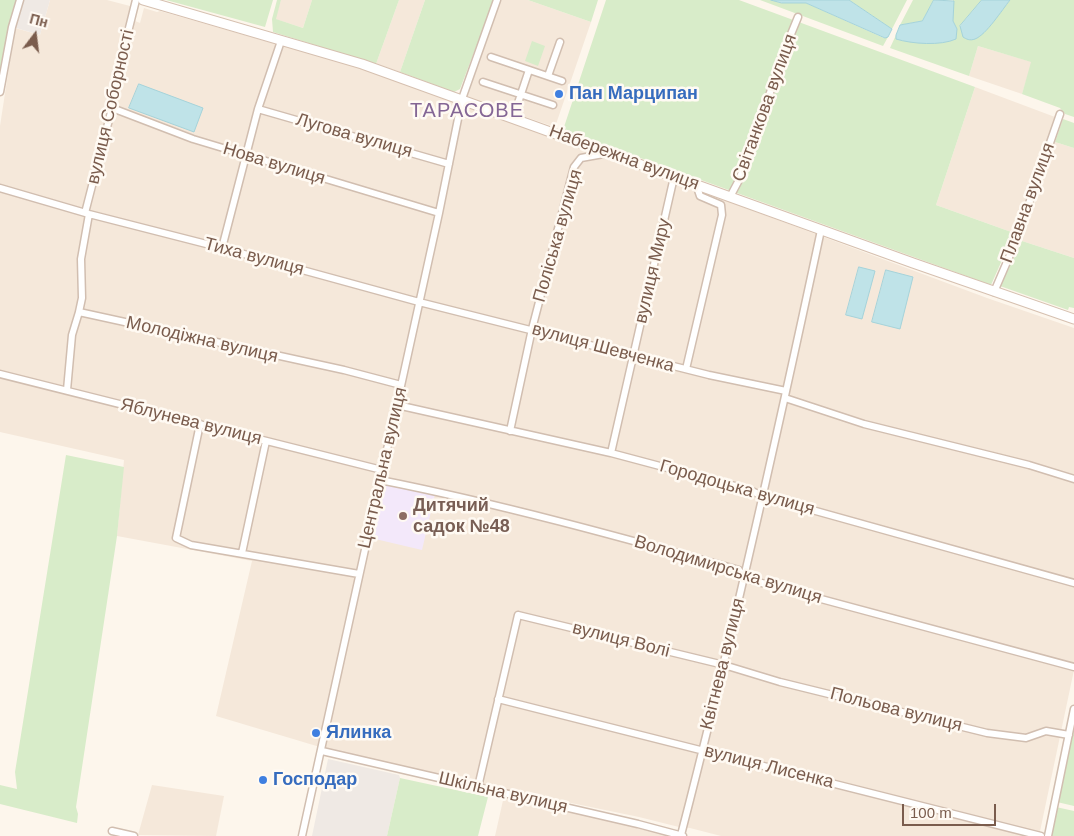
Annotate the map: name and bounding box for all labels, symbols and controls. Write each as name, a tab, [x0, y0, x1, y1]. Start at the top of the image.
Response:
north arrow	[10, 10, 60, 60]
text: Пн	[28, 10, 50, 31]
street label: вулиця Соборності	[83, 28, 139, 186]
street label: Світанкова вулиця	[728, 31, 802, 185]
place label: Пан Марципан	[569, 83, 698, 105]
marker: Пан Марципан	[553, 88, 565, 100]
district label: ТАРАСОВЕ	[409, 99, 525, 123]
street label: Лугова вулиця	[293, 109, 415, 163]
street label: Набережна вулиця	[546, 121, 702, 195]
street label: Нова вулиця	[220, 138, 328, 190]
street label: Плавна вулиця	[996, 140, 1060, 266]
street label: Поліська вулиця	[529, 167, 587, 305]
street label: вулиця Миру	[630, 216, 676, 326]
street label: Тиха вулиця	[202, 233, 306, 281]
street label: Молодіжна вулиця	[124, 312, 280, 368]
street label: вулиця Шевченка	[530, 319, 676, 377]
street label: Центральна вулиця	[354, 385, 412, 551]
street label: Яблунева вулиця	[118, 394, 264, 450]
street label: Городоцька вулиця	[657, 456, 817, 520]
place label: Дитячий садок №48	[413, 495, 510, 538]
marker: Дитячий садок №48	[397, 510, 409, 522]
street label: Володимирська вулиця	[632, 531, 824, 609]
street label: Квітнева вулиця	[696, 596, 750, 732]
street label: вулиця Волі	[570, 617, 672, 663]
street label: Польова вулиця	[828, 683, 964, 737]
place label: Ялинка	[326, 722, 391, 744]
marker: Ялинка	[310, 727, 322, 739]
street label: вулиця Лисенка	[702, 740, 836, 794]
street label: Шкільна вулиця	[436, 768, 570, 818]
place label: Господар	[273, 769, 357, 791]
marker: Господар	[257, 774, 269, 786]
scale bar	[904, 794, 998, 826]
text: 100 m	[910, 804, 952, 821]

